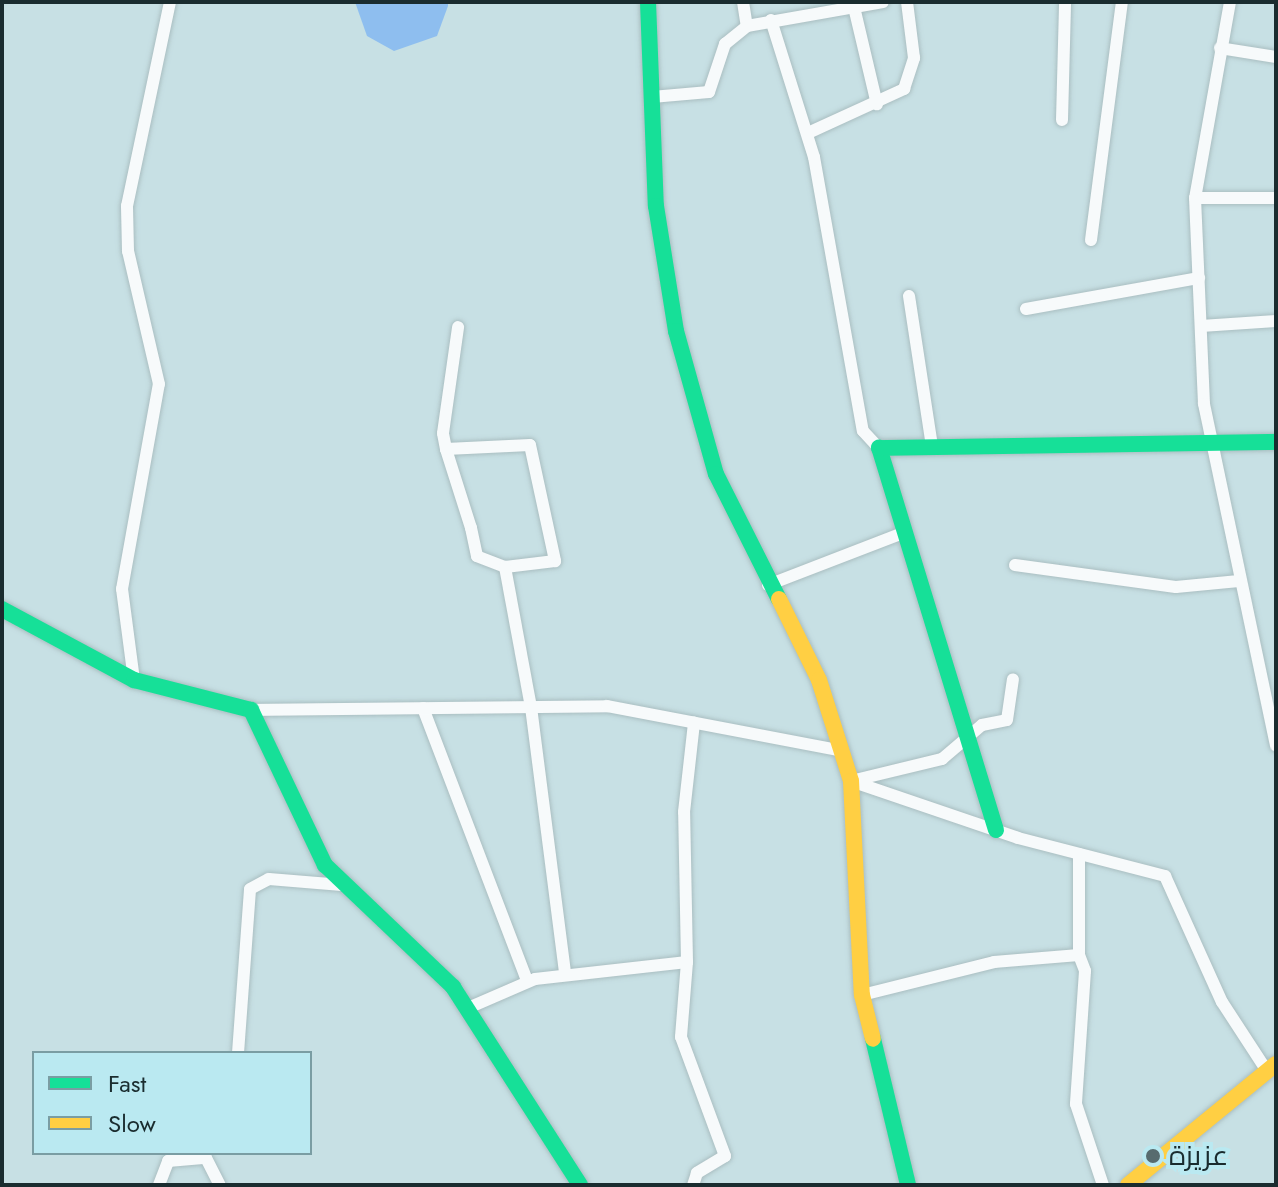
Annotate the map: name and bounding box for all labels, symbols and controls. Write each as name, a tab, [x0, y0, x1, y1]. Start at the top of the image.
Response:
legend	[32, 1051, 312, 1155]
text: Fast	[108, 1066, 146, 1101]
text: Slow	[108, 1106, 156, 1141]
place label: عزيزة	[1169, 1139, 1228, 1173]
marker: عزيزة	[1144, 1147, 1162, 1165]

